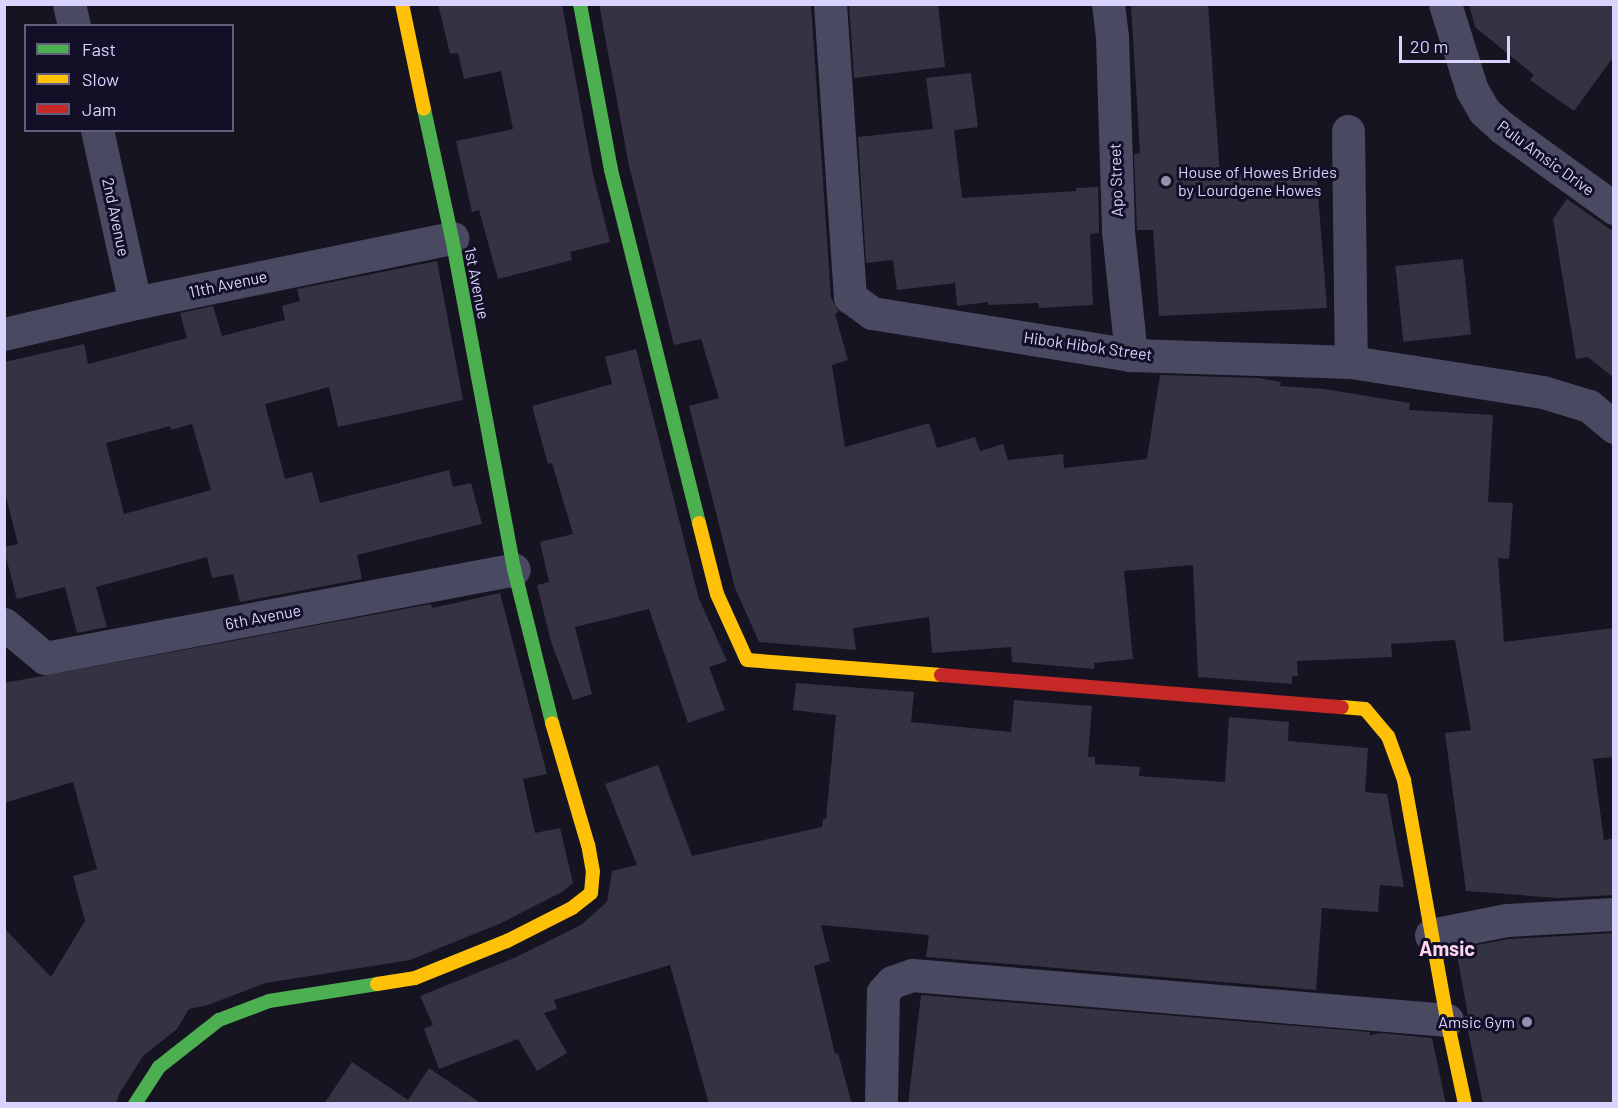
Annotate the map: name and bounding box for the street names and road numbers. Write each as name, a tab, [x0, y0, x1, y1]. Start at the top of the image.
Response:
street label: Pulu Amsic Drive	[1494, 116, 1598, 200]
street label: Apo Street	[1105, 143, 1127, 217]
street label: 2nd Avenue	[98, 176, 134, 258]
street label: 1st Avenue	[461, 245, 493, 321]
street label: 11th Avenue	[187, 266, 269, 302]
street label: Hibok Hibok Street	[1022, 327, 1154, 365]
street label: 6th Avenue	[224, 600, 302, 634]

